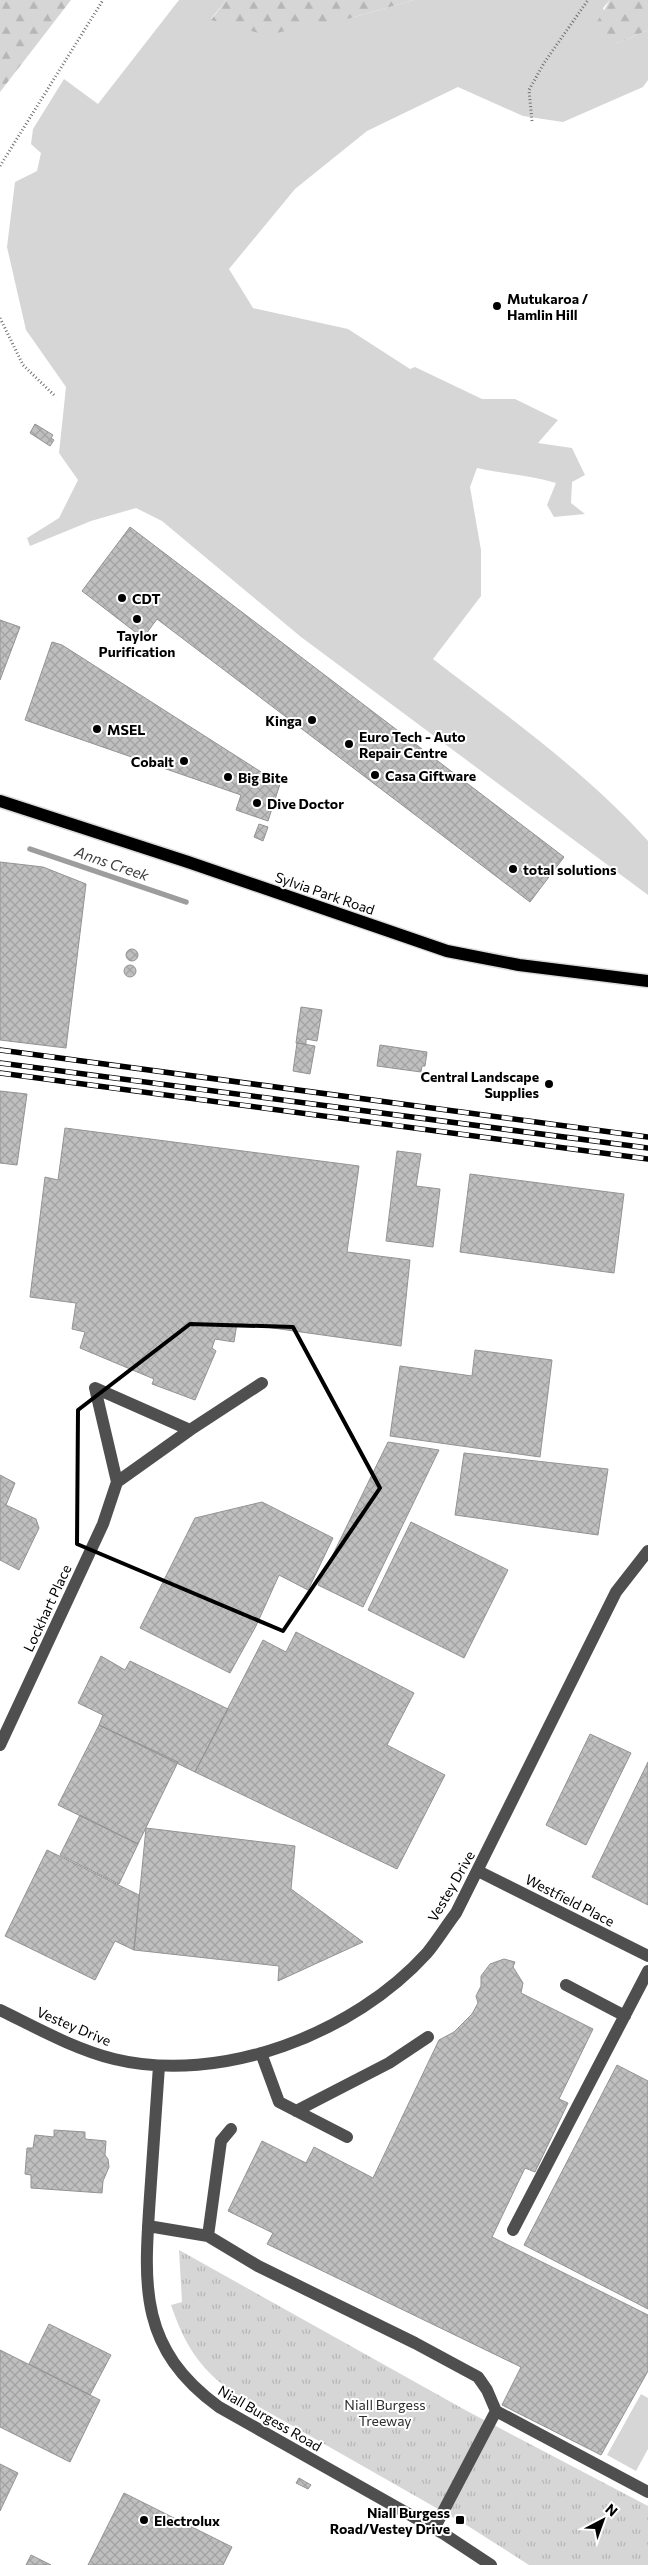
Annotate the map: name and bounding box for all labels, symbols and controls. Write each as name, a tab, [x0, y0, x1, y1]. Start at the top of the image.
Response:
place label: Mutukaroa / Hamlin Hill	[507, 290, 589, 323]
marker: Mutukaroa / Hamlin Hill	[491, 300, 503, 312]
place label: CDT	[132, 590, 161, 607]
marker: CDT	[116, 592, 128, 604]
marker: Taylor Purification	[131, 613, 143, 625]
place label: Taylor Purification	[99, 627, 175, 660]
place label: Kinga	[265, 712, 302, 729]
marker: Kinga	[306, 714, 318, 726]
place label: MSEL	[107, 721, 145, 738]
marker: MSEL	[91, 723, 103, 735]
place label: Euro Tech - Auto Repair Centre	[359, 728, 466, 761]
marker: Euro Tech - Auto Repair Centre	[343, 738, 355, 750]
place label: Cobalt	[131, 753, 174, 770]
marker: Cobalt	[178, 755, 190, 767]
place label: Casa Giftware	[385, 767, 476, 784]
place label: Big Bite	[238, 769, 288, 786]
marker: Casa Giftware	[369, 769, 381, 781]
marker: Big Bite	[222, 771, 234, 783]
place label: Dive Doctor	[267, 795, 344, 812]
marker: Dive Doctor	[251, 797, 263, 809]
water label: Anns Creek	[72, 842, 152, 884]
place label: total solutions	[523, 861, 617, 878]
marker: total solutions	[507, 863, 519, 875]
street label: Sylvia Park Road	[273, 868, 377, 918]
place label: Central Landscape Supplies	[420, 1068, 539, 1101]
marker: Central Landscape Supplies	[543, 1078, 555, 1090]
street label: Lockhart Place	[19, 1562, 75, 1654]
street label: Vestey Drive	[424, 1848, 478, 1924]
street label: Westfield Place	[523, 1870, 617, 1930]
street label: Vestey Drive	[34, 2003, 114, 2049]
street label: Niall Burgess Road	[215, 2381, 325, 2455]
park label: Niall Burgess Treeway	[344, 2396, 426, 2429]
north arrow	[578, 2495, 628, 2545]
text: N	[602, 2500, 621, 2520]
place label: Niall Burgess Road/Vestey Drive	[330, 2504, 450, 2537]
place label: Electrolux	[154, 2512, 220, 2529]
marker: Electrolux	[138, 2514, 150, 2526]
marker: Niall Burgess Road/Vestey Drive	[454, 2514, 466, 2526]

